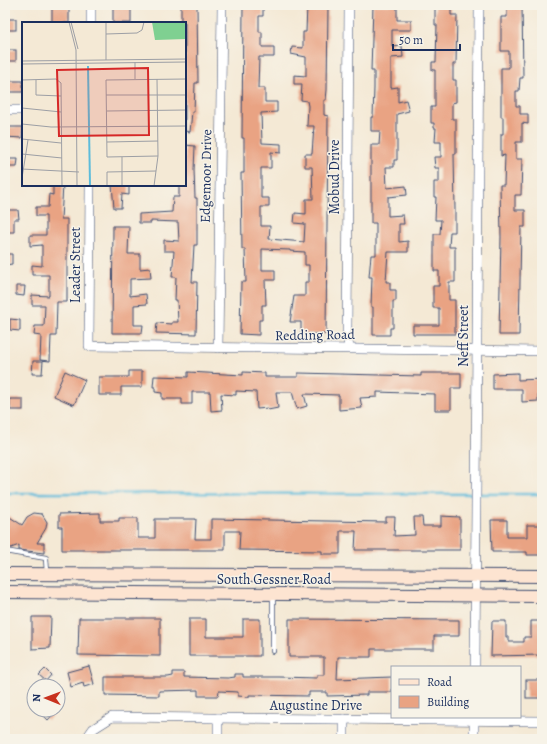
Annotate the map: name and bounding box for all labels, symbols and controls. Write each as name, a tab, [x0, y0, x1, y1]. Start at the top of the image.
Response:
inset map	[22, 22, 186, 186]
scale bar	[393, 26, 460, 52]
text: 50 m	[399, 32, 423, 48]
street label: Edgemoor Drive	[196, 129, 216, 223]
street label: Mobud Drive	[325, 140, 344, 214]
street label: Leader Street	[66, 227, 85, 303]
street label: Neff Street	[454, 305, 473, 367]
street label: Redding Road	[275, 325, 356, 345]
street label: South Gessner Road	[217, 570, 332, 589]
legend	[391, 666, 521, 718]
text: Road	[427, 674, 453, 690]
north arrow	[26, 678, 66, 718]
text: N	[29, 694, 44, 702]
text: Building	[427, 694, 469, 710]
street label: Augustine Drive	[269, 696, 362, 715]

